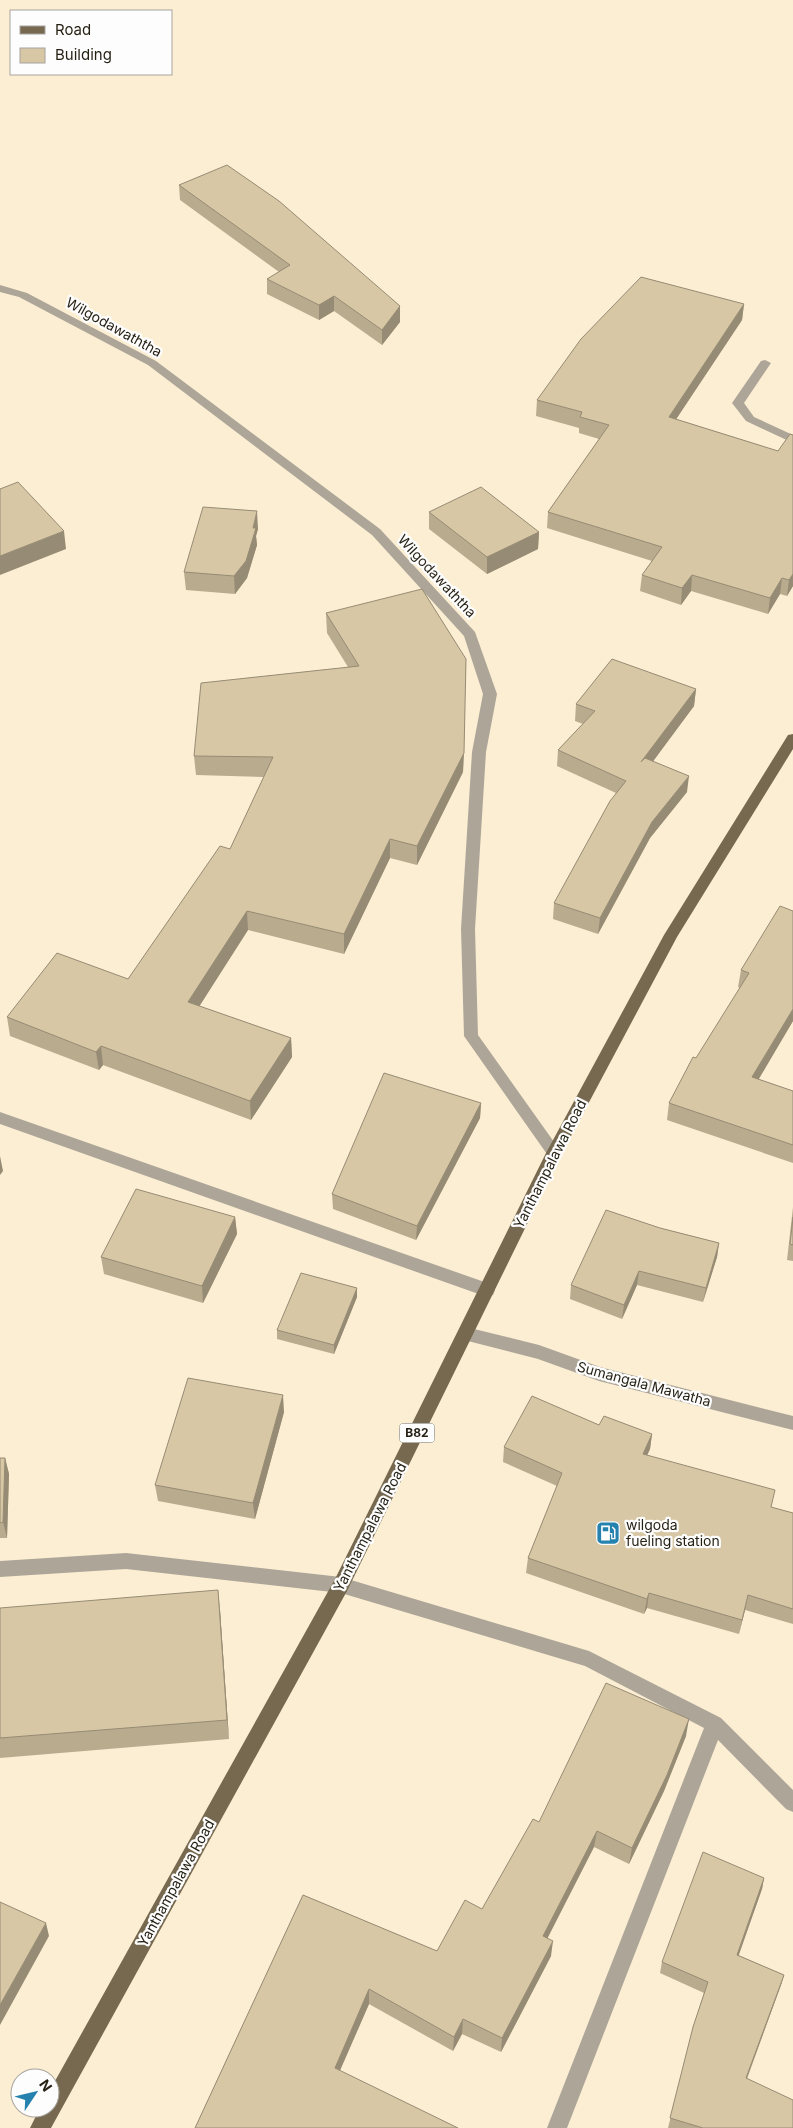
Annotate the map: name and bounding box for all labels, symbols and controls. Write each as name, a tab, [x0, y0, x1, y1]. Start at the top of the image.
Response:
legend	[10, 10, 172, 75]
text: Road	[55, 20, 91, 39]
text: Building	[55, 45, 112, 64]
street label: Wilgodawaththa	[63, 293, 165, 360]
street label: Wilgodawaththa	[395, 531, 480, 621]
street label: Yanthampalawa Road	[510, 1096, 589, 1231]
street label: Sumangala Mawatha	[575, 1357, 713, 1410]
road number: B82	[400, 1424, 434, 1442]
street label: Yanthampalawa Road	[330, 1459, 409, 1594]
place label: wilgoda fueling station	[626, 1516, 720, 1549]
fuel station icon: wilgoda fueling station	[595, 1520, 621, 1546]
street label: Yanthampalawa Road	[134, 1816, 218, 1949]
north arrow	[10, 2068, 60, 2118]
text: N	[36, 2076, 56, 2095]

